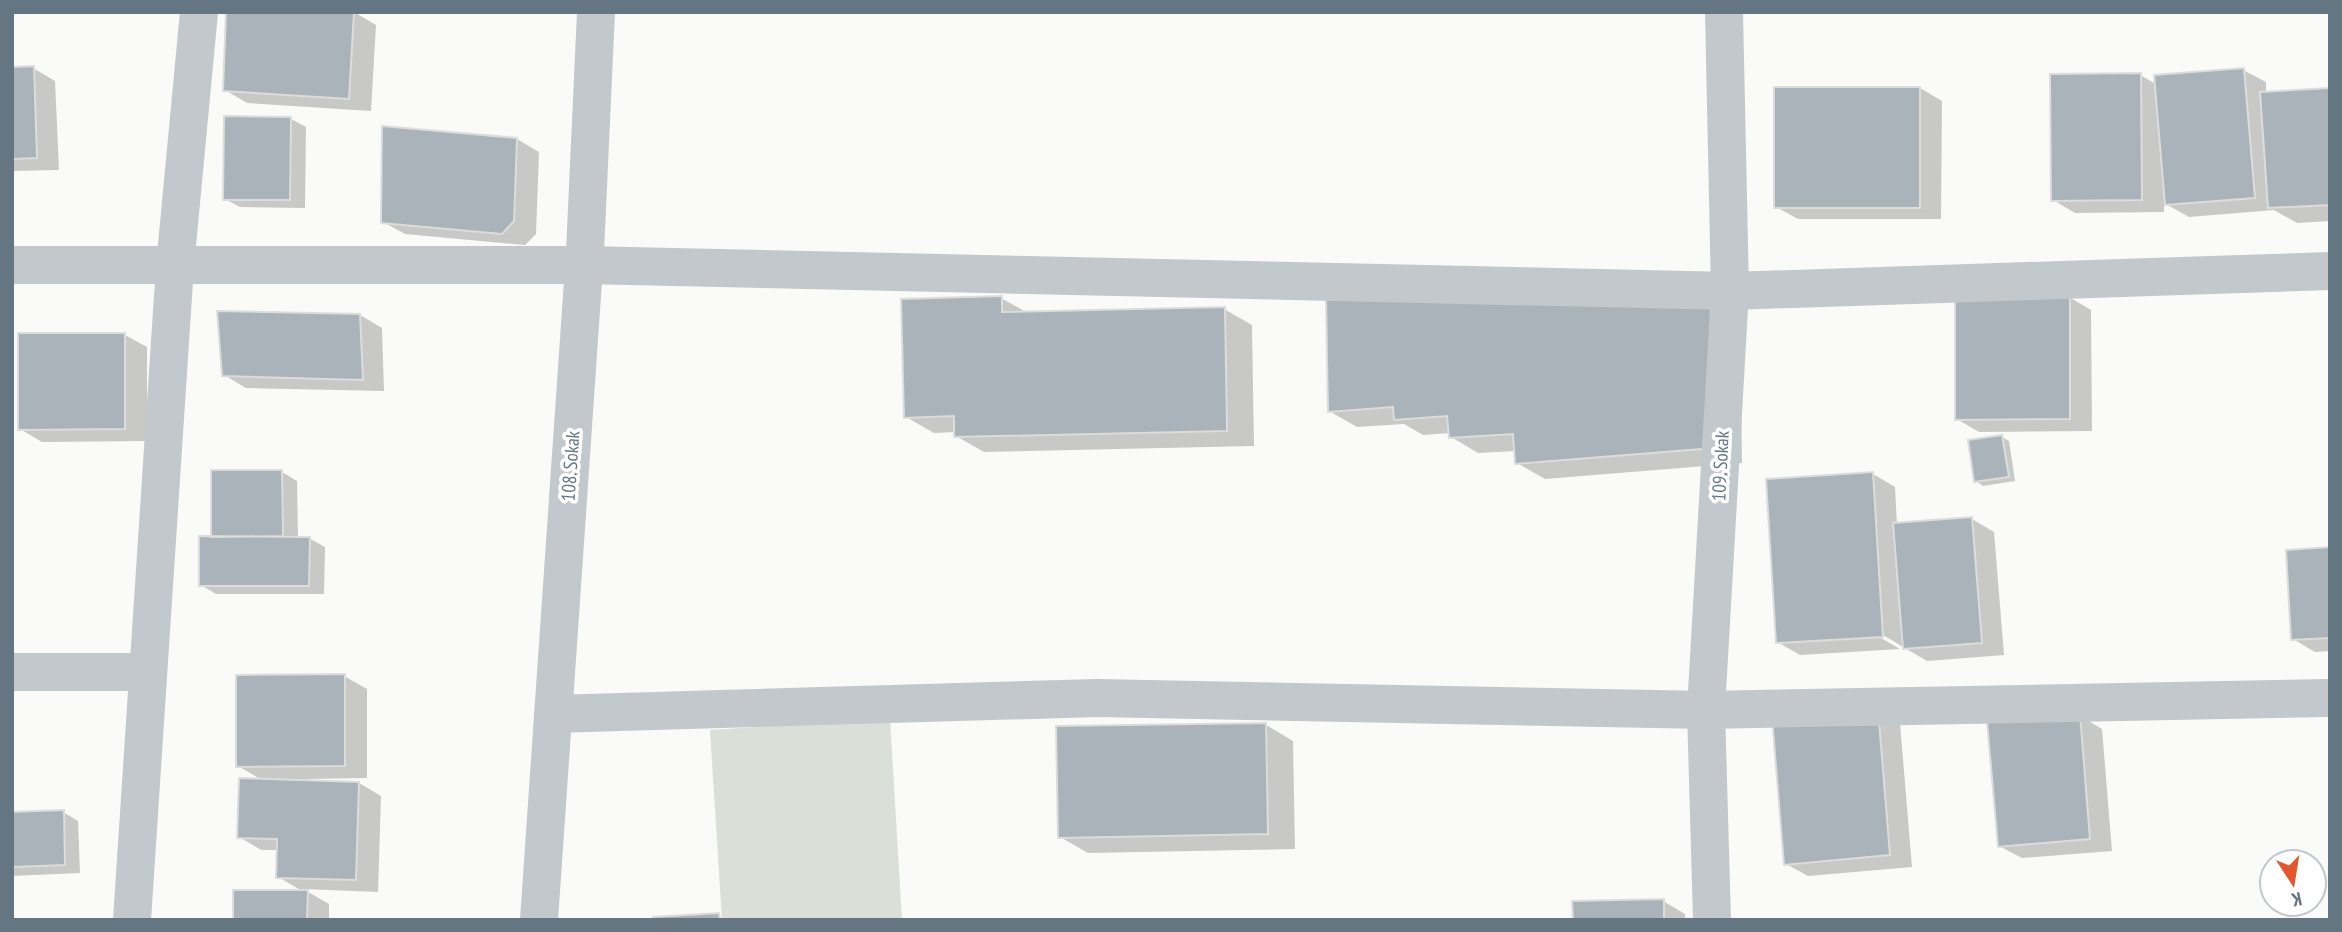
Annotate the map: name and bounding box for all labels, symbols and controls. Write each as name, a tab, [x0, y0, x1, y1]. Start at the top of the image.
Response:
street label: 108. Sokak	[556, 429, 584, 502]
street label: 109. Sokak	[1706, 430, 1734, 502]
north arrow	[2258, 848, 2328, 918]
text: K	[2289, 887, 2304, 912]

